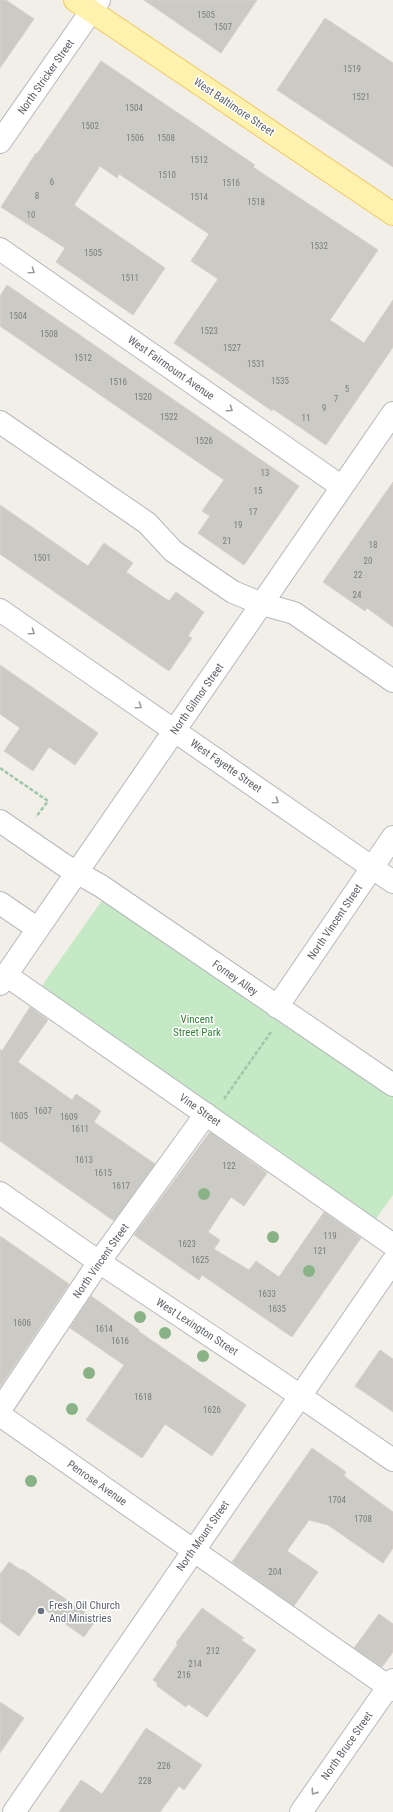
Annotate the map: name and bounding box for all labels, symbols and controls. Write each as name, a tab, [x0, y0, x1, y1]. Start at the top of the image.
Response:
house number: 1505	[197, 10, 215, 20]
house number: 1507	[214, 22, 232, 32]
street label: North Stricker Street	[15, 37, 77, 117]
house number: 1519	[343, 64, 361, 74]
street label: West Baltimore Street	[191, 75, 277, 139]
house number: 1521	[352, 92, 370, 102]
house number: 1504	[125, 103, 143, 113]
house number: 1502	[81, 121, 99, 131]
house number: 1506	[126, 133, 144, 143]
house number: 1508	[157, 133, 175, 143]
house number: 1512	[190, 155, 208, 165]
house number: 1510	[158, 170, 176, 180]
house number: 6	[50, 177, 54, 187]
house number: 1516	[222, 178, 240, 188]
house number: 8	[35, 191, 39, 201]
house number: 1514	[190, 192, 208, 202]
house number: 1518	[247, 197, 265, 207]
house number: 10	[27, 210, 35, 220]
house number: 1532	[310, 241, 328, 251]
house number: 1505	[84, 248, 102, 258]
one-way arrow	[28, 266, 35, 274]
house number: 1511	[121, 273, 139, 283]
house number: 1504	[9, 311, 27, 321]
house number: 1523	[200, 326, 218, 336]
house number: 1508	[40, 329, 58, 339]
street label: West Fairmount Avenue	[125, 333, 217, 403]
house number: 1527	[223, 343, 241, 353]
house number: 1512	[74, 353, 92, 363]
house number: 1531	[247, 359, 265, 369]
house number: 1535	[271, 376, 289, 386]
house number: 1516	[109, 377, 127, 387]
house number: 5	[345, 384, 350, 394]
house number: 1520	[134, 392, 152, 402]
house number: 7	[334, 394, 339, 404]
house number: 9	[322, 403, 326, 413]
one-way arrow	[226, 404, 233, 411]
house number: 1522	[160, 412, 178, 422]
house number: 11	[302, 413, 310, 423]
house number: 1526	[195, 436, 213, 446]
house number: 13	[261, 468, 269, 478]
house number: 15	[254, 486, 263, 496]
house number: 17	[249, 507, 258, 517]
house number: 19	[234, 520, 242, 530]
house number: 21	[223, 536, 231, 546]
house number: 18	[369, 540, 377, 550]
house number: 1501	[33, 553, 51, 563]
house number: 20	[364, 556, 372, 566]
house number: 22	[354, 570, 363, 580]
house number: 24	[353, 590, 362, 600]
one-way arrow	[28, 627, 35, 635]
street label: North Gilmor Street	[168, 661, 226, 737]
one-way arrow	[135, 701, 142, 709]
street label: West Fayette Street	[188, 737, 264, 795]
one-way arrow	[271, 796, 278, 803]
street label: North Vincent Street	[305, 882, 365, 962]
street label: Forney Alley	[210, 958, 261, 999]
park label: Vincent Street Park	[173, 1013, 221, 1039]
street label: Vine Street	[177, 1091, 223, 1129]
house number: 1607	[34, 1106, 52, 1116]
house number: 1605	[10, 1111, 28, 1121]
house number: 1609	[60, 1112, 78, 1122]
house number: 1611	[71, 1124, 89, 1134]
house number: 1613	[75, 1155, 93, 1165]
house number: 122	[222, 1161, 236, 1171]
house number: 1615	[94, 1168, 112, 1178]
house number: 1617	[112, 1181, 130, 1191]
street label: North Vincent Street	[70, 1221, 132, 1301]
house number: 119	[323, 1231, 337, 1241]
house number: 1623	[178, 1239, 196, 1249]
house number: 121	[313, 1246, 327, 1256]
house number: 1625	[191, 1255, 209, 1265]
house number: 1633	[258, 1289, 276, 1299]
street label: West Lexington Street	[154, 1296, 240, 1358]
house number: 1635	[268, 1304, 286, 1314]
house number: 1606	[13, 1318, 31, 1328]
house number: 1614	[95, 1324, 113, 1334]
house number: 1616	[111, 1336, 129, 1346]
house number: 1618	[134, 1392, 152, 1402]
house number: 1626	[203, 1405, 221, 1415]
street label: Penrose Avenue	[65, 1458, 129, 1508]
house number: 1704	[328, 1495, 346, 1505]
street label: North Mount Street	[174, 1498, 232, 1574]
house number: 1708	[354, 1514, 372, 1524]
house number: 204	[268, 1567, 282, 1577]
place label: Fresh Oil Church And Ministries	[49, 1599, 120, 1625]
marker: Fresh Oil Church And Ministries	[36, 1606, 46, 1616]
house number: 212	[206, 1646, 220, 1656]
house number: 214	[188, 1659, 202, 1669]
house number: 216	[177, 1670, 191, 1680]
street label: North Bruce Street	[319, 1709, 375, 1783]
house number: 226	[157, 1761, 171, 1771]
house number: 228	[138, 1776, 152, 1786]
one-way arrow	[312, 1788, 319, 1795]

